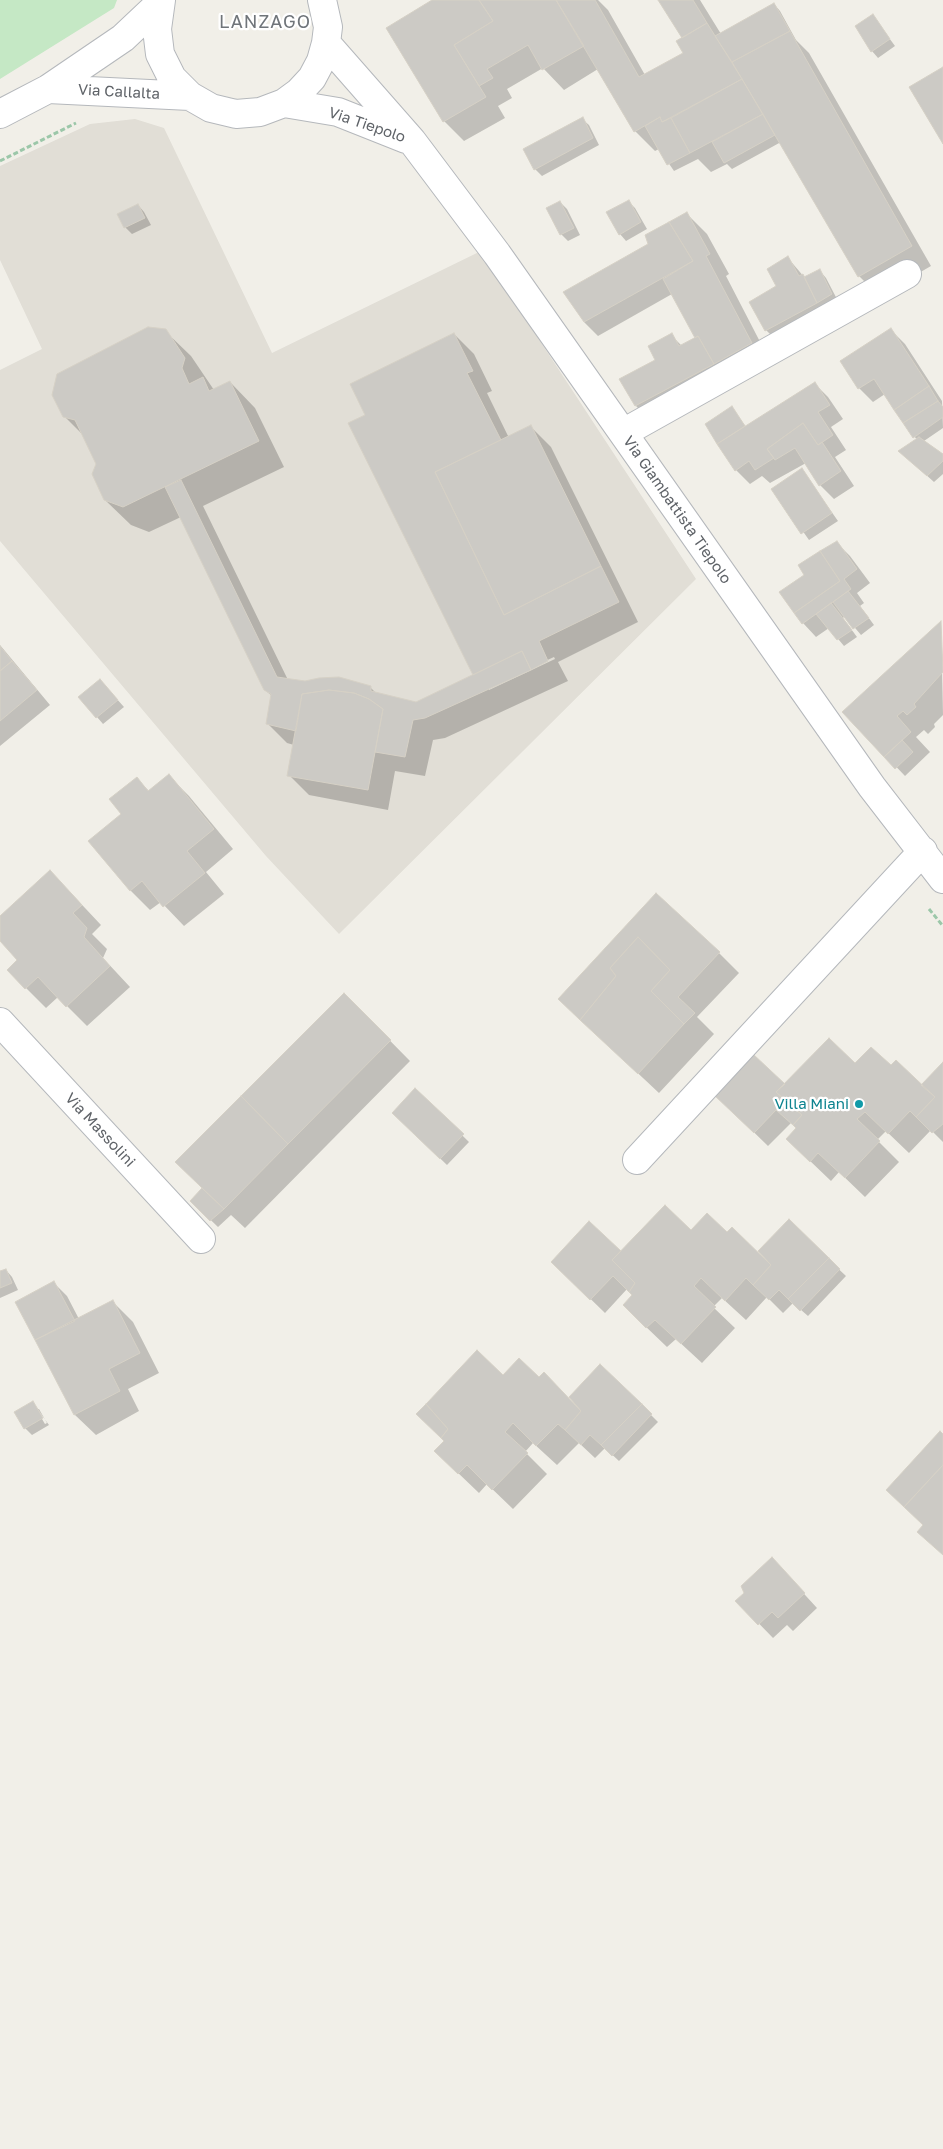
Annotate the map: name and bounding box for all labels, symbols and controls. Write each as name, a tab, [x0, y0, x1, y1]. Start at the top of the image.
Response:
district label: LANZAGO	[218, 11, 312, 33]
street label: Via Callalta	[78, 81, 160, 103]
street label: Via Tiepolo	[326, 103, 408, 147]
street label: Via Giambattista Tiepolo	[619, 433, 735, 587]
street label: Via Massolini	[61, 1089, 139, 1171]
place label: Villa Miani	[774, 1095, 849, 1113]
marker: Villa Miani	[853, 1098, 865, 1110]

